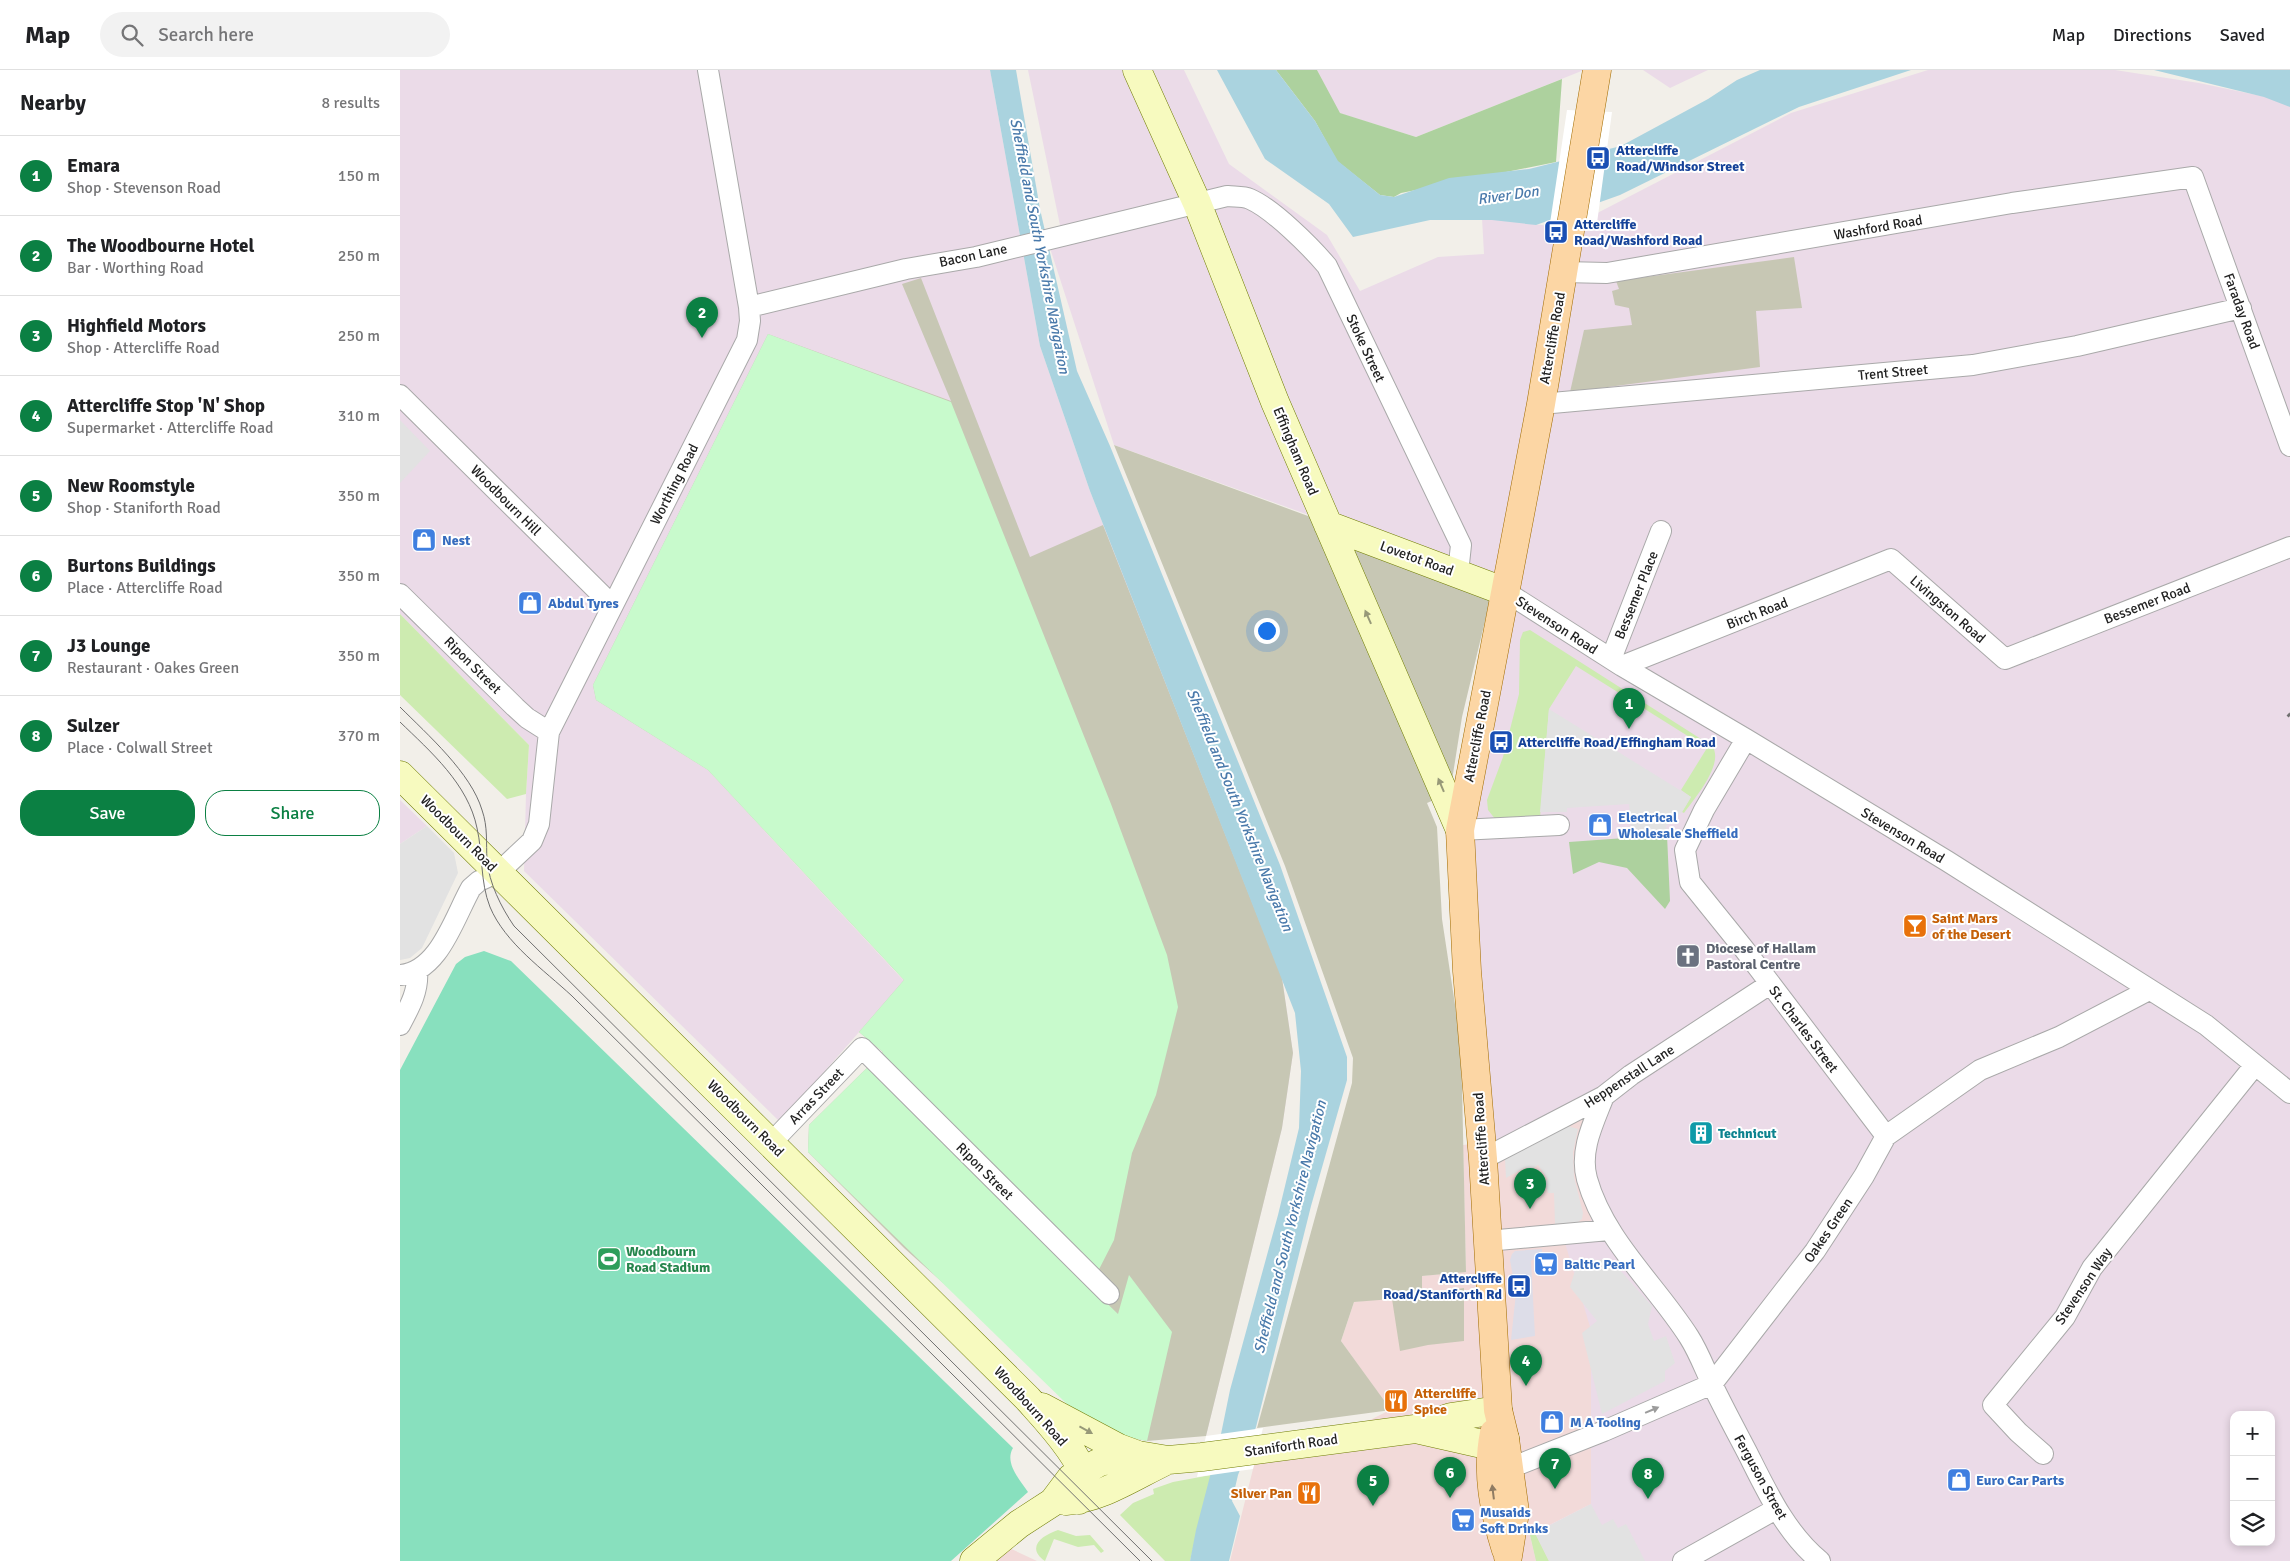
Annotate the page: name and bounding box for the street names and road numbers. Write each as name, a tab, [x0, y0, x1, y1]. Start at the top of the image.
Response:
street label: Washford Road	[1833, 211, 1924, 244]
street label: Bacon Lane	[938, 240, 1009, 271]
street label: Faraday Road	[2220, 271, 2263, 352]
street label: Attercliffe Road	[1536, 291, 1569, 385]
street label: Stoke Street	[1342, 311, 1389, 385]
street label: Trent Street	[1857, 361, 1929, 384]
street label: Effingham Road	[1269, 405, 1322, 498]
street label: Worthing Road	[647, 441, 702, 527]
street label: Woodbourn Hill	[467, 462, 544, 539]
street label: Lovetot Road	[1378, 537, 1456, 580]
street label: Bessemer Place	[1611, 549, 1662, 642]
street label: Livingston Road	[1906, 572, 1989, 647]
street label: Bessemer Road	[2102, 579, 2193, 628]
street label: Stevenson Road	[1513, 593, 1601, 658]
street label: Birch Road	[1724, 594, 1790, 633]
street label: Ripon Street	[440, 633, 505, 698]
street label: Attercliffe Road	[1460, 689, 1495, 783]
street label: Woodbourn Road	[417, 791, 501, 875]
street label: Stevenson Road	[1858, 804, 1948, 867]
street label: St. Charles Street	[1765, 982, 1842, 1076]
street label: Heppenstall Lane	[1581, 1041, 1678, 1112]
street label: Arras Street	[785, 1065, 847, 1128]
street label: Woodbourn Road	[704, 1076, 788, 1160]
street label: Attercliffe Road	[1470, 1092, 1493, 1186]
street label: Ripon Street	[952, 1139, 1017, 1204]
street label: Oakes Green	[1801, 1195, 1856, 1266]
street label: Stevenson Way	[2051, 1244, 2116, 1328]
street label: Woodbourn Road	[990, 1363, 1071, 1450]
street label: Staniforth Road	[1243, 1431, 1339, 1460]
street label: Ferguson Street	[1730, 1432, 1791, 1523]

